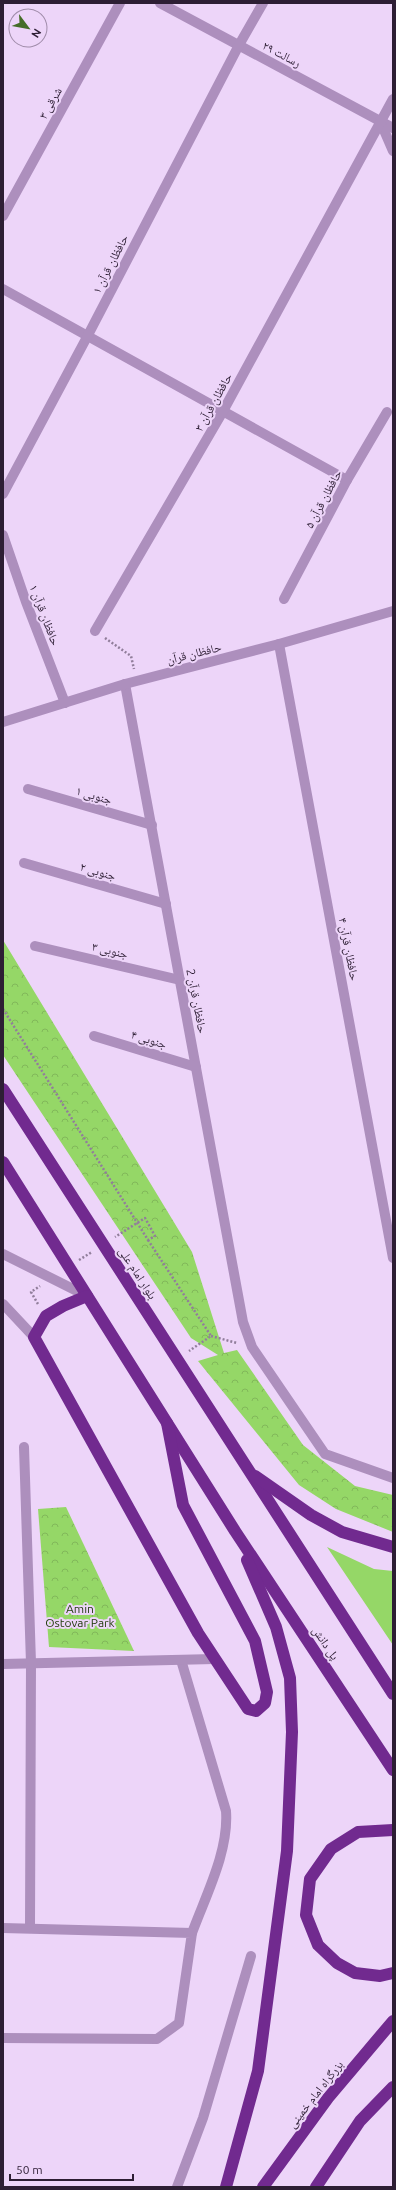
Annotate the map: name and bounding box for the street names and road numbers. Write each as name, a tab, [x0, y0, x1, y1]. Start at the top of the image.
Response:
street label: رسالت ۲۹	[261, 39, 304, 70]
street label: ۳ شرقی	[36, 85, 65, 122]
street label: حافظان قرآن ۱	[90, 232, 131, 296]
street label: حافظان قرآن ۳	[192, 371, 235, 434]
street label: حافظان قرآن ۵	[302, 467, 345, 531]
street label: حافظان قرآن ۱	[27, 583, 63, 648]
street label: حافظان قرآن	[165, 640, 223, 667]
street label: جنوبی ۱	[74, 784, 114, 808]
street label: جنوبی ۲	[78, 860, 118, 884]
street label: حافظان قرآن ۴	[336, 916, 362, 982]
street label: جنوبی ۳	[90, 940, 130, 962]
street label: حافظان قرآن 2	[183, 968, 210, 1035]
street label: جنوبی ۴	[129, 1027, 169, 1052]
street label: بلوار امام علی	[115, 1245, 160, 1303]
street label: پل دانش	[309, 1624, 342, 1663]
street label: بزرگراه امام خمینی	[285, 2058, 347, 2131]

